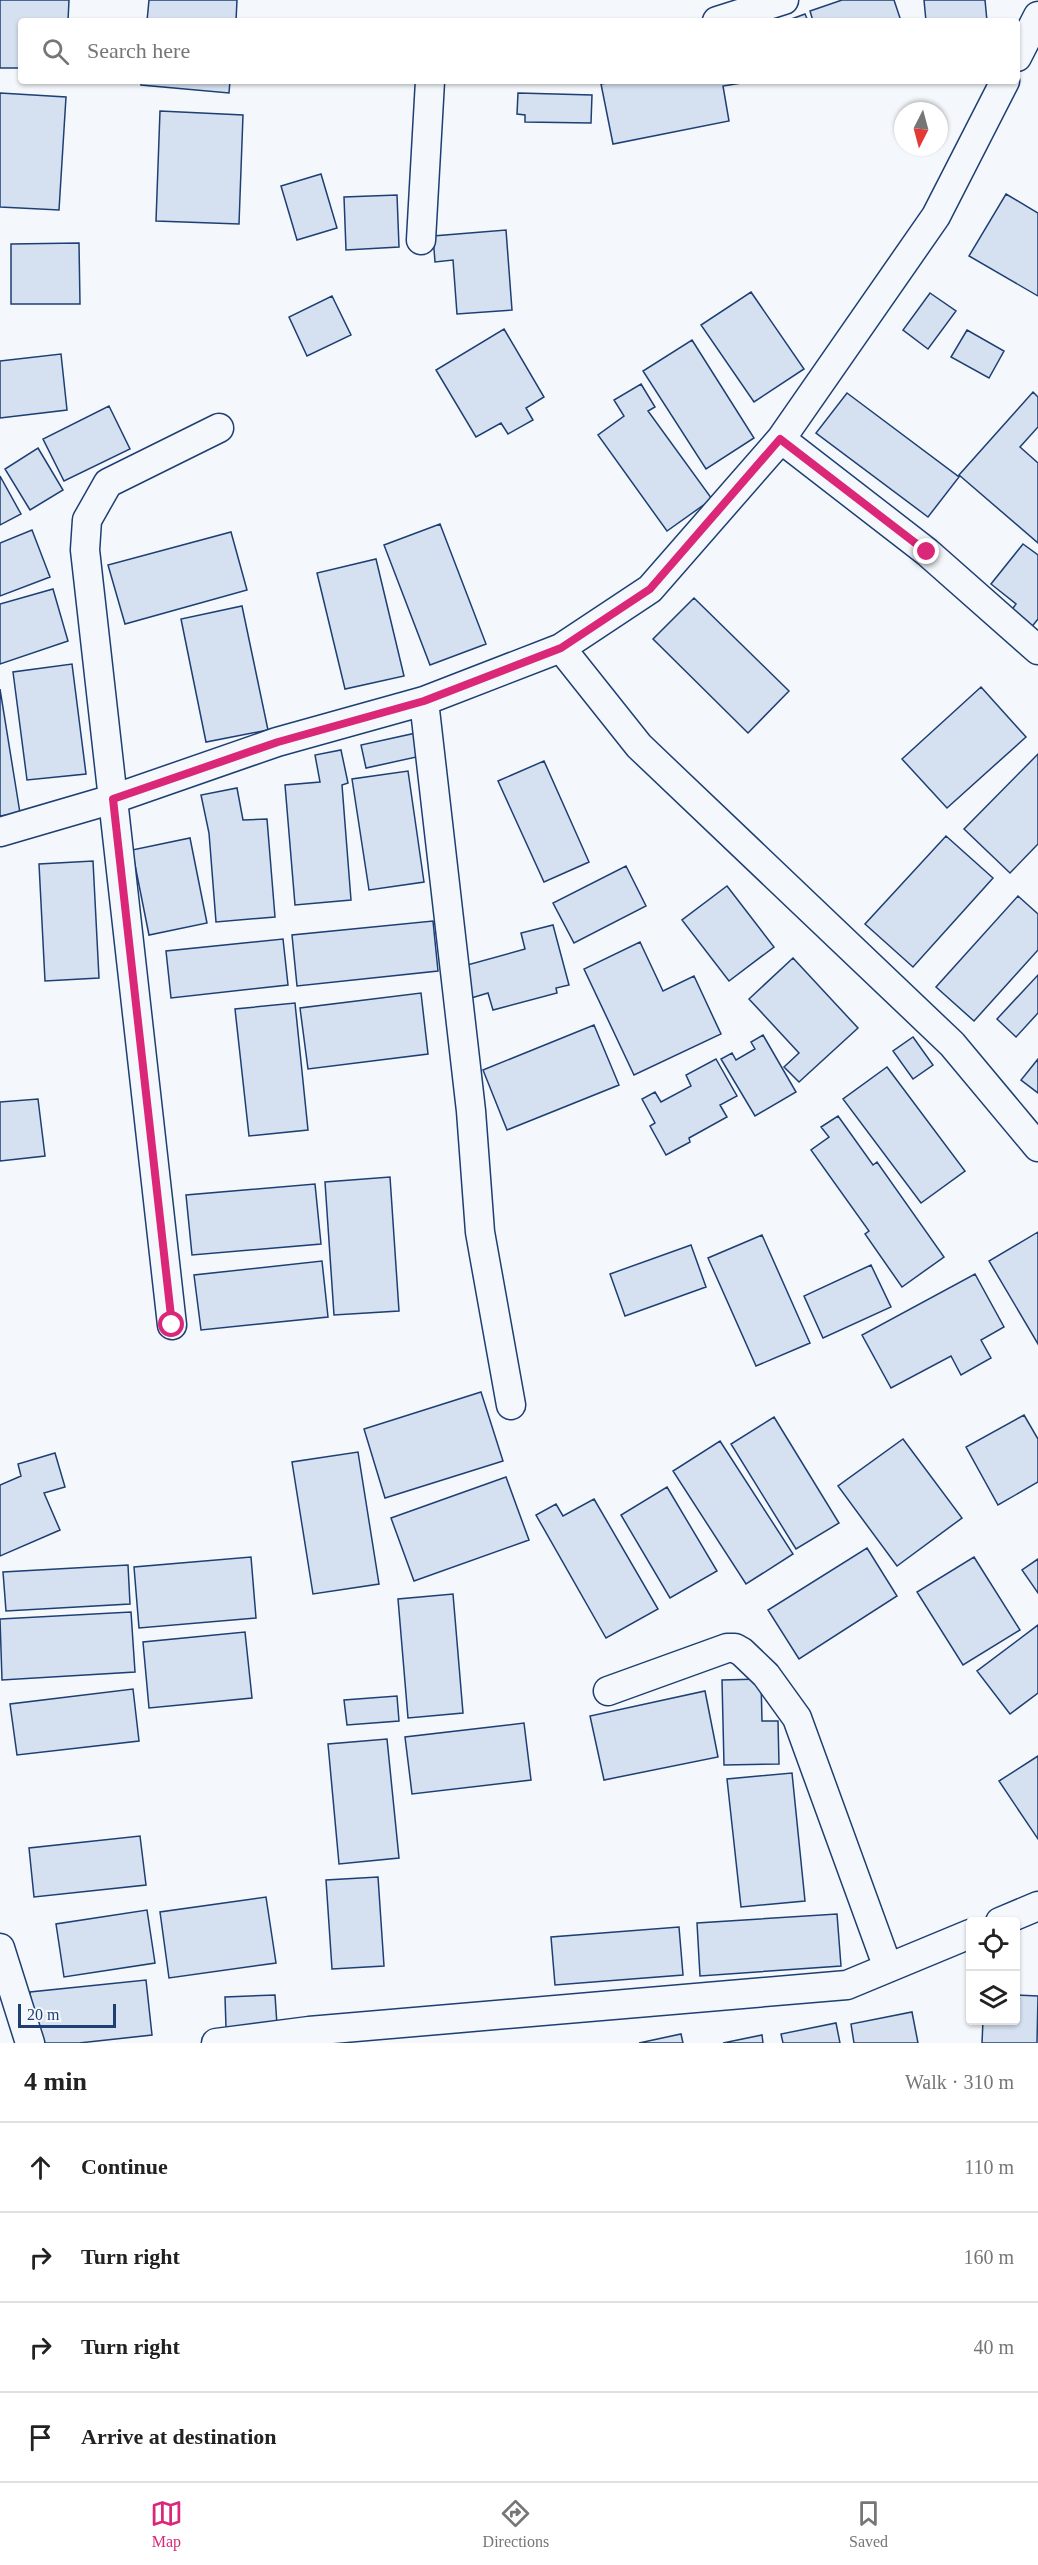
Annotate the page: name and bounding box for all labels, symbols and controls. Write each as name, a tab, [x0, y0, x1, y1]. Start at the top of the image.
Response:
search box	[18, 18, 1020, 84]
icon: search	[39, 35, 72, 68]
text: Search here	[87, 38, 190, 63]
north arrow	[894, 102, 948, 156]
route end	[913, 538, 939, 564]
route start	[158, 1311, 184, 1337]
map controls	[966, 1917, 1020, 2025]
button: locate	[966, 1917, 1020, 1971]
button: layers	[966, 1971, 1020, 2025]
scale bar	[18, 2001, 116, 2028]
text: 20 m	[27, 2006, 59, 2023]
text: 4 min	[24, 2067, 87, 2096]
text: Walk · 310 m	[905, 2071, 1014, 2093]
icon: ahead	[24, 2151, 57, 2184]
text: Continue	[81, 2154, 168, 2179]
text: 110 m	[964, 2156, 1014, 2178]
icon: right	[24, 2241, 57, 2274]
text: Turn right	[81, 2244, 180, 2269]
text: 160 m	[963, 2246, 1014, 2268]
icon: right	[24, 2331, 57, 2364]
text: Turn right	[81, 2334, 180, 2359]
text: 40 m	[973, 2336, 1014, 2358]
icon: arrive	[24, 2421, 57, 2454]
text: Arrive at destination	[81, 2424, 277, 2449]
tab: Map	[150, 2497, 183, 2551]
tab: Directions	[483, 2497, 549, 2551]
tab: Saved	[849, 2497, 888, 2551]

